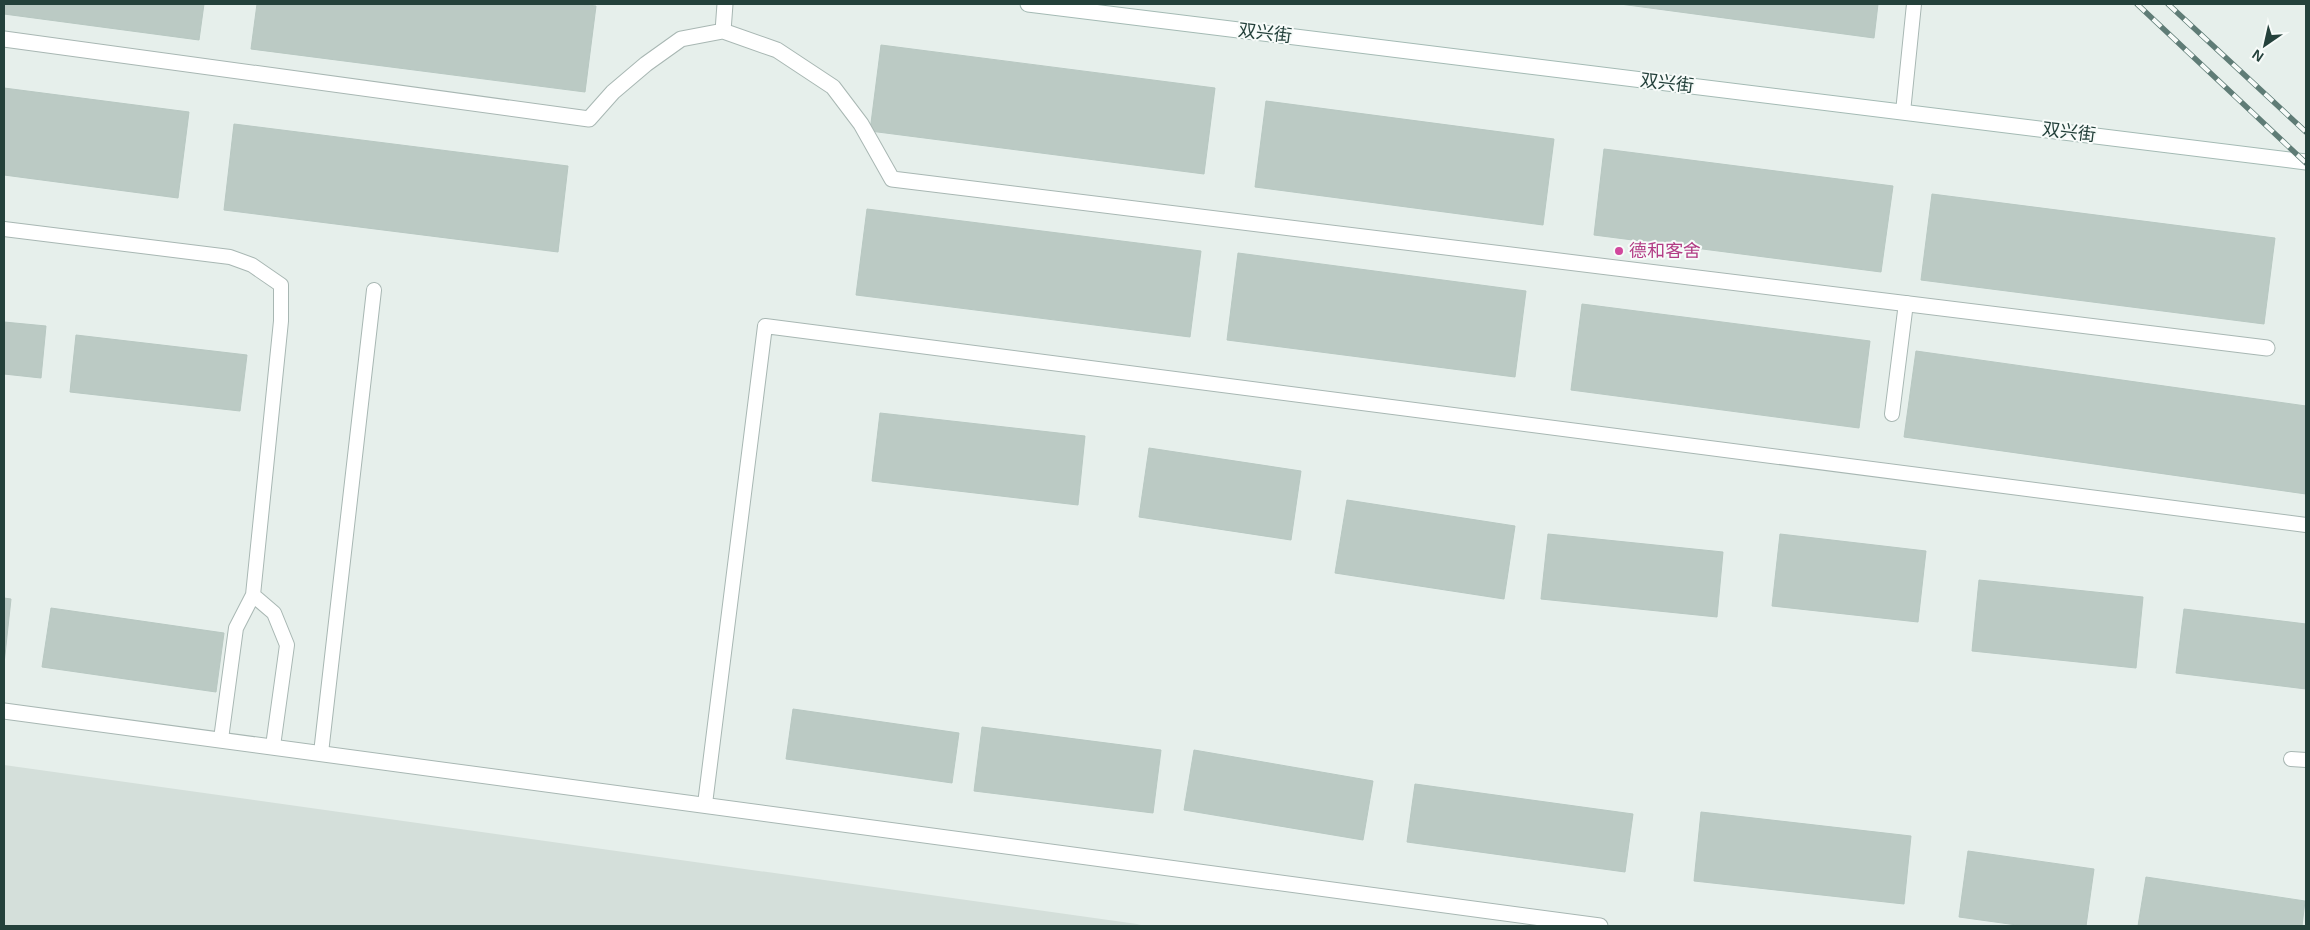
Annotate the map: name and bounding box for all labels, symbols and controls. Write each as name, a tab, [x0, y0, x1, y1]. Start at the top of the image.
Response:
street label: 双兴街	[1237, 20, 1293, 46]
north arrow	[2240, 20, 2290, 70]
text: N	[2249, 46, 2266, 65]
street label: 双兴街	[1639, 70, 1695, 96]
street label: 双兴街	[2041, 119, 2097, 145]
place label: 德和客舍	[1629, 241, 1701, 261]
marker: 德和客舍	[1613, 245, 1625, 257]

